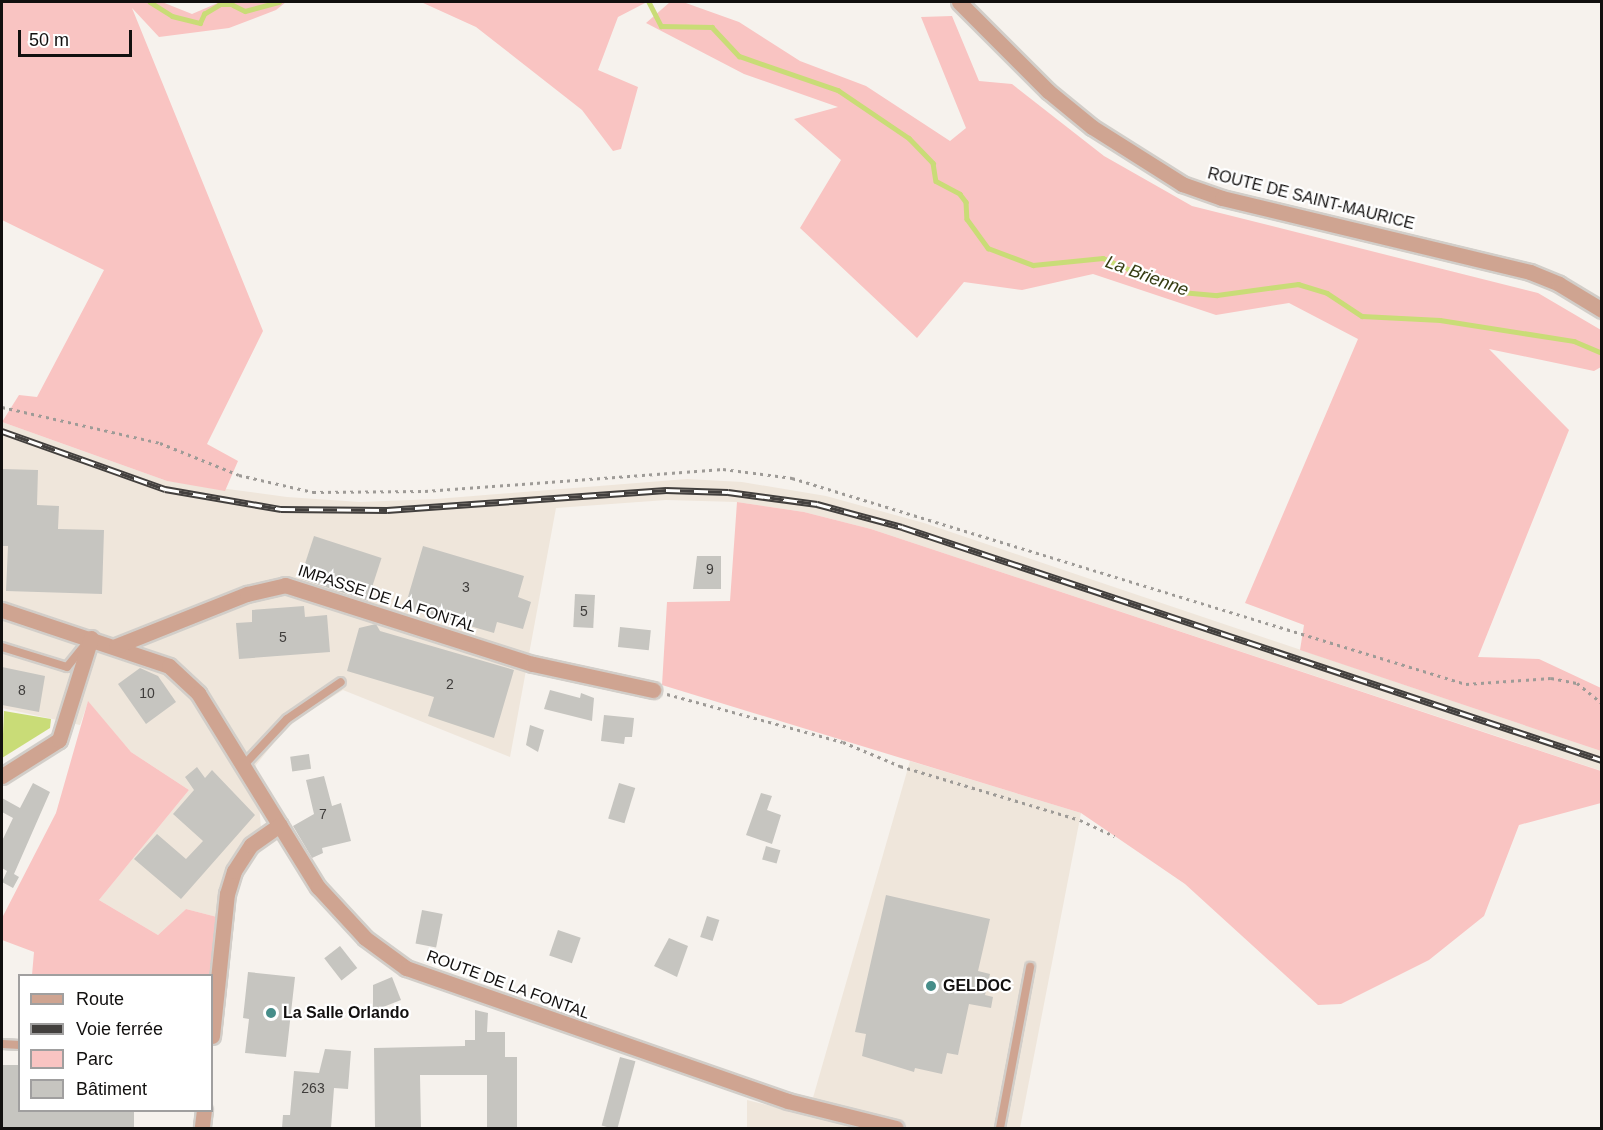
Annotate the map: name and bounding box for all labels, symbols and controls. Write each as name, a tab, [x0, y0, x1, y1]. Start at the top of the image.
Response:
scale bar	[21, 18, 135, 56]
text: 50 m	[29, 30, 69, 50]
street label: ROUTE DE SAINT-MAURICE	[1206, 164, 1416, 234]
water label: La Brienne	[1102, 251, 1192, 301]
street label: IMPASSE DE LA FONTAL	[295, 561, 479, 637]
house number: 9	[706, 561, 714, 577]
house number: 3	[462, 579, 470, 595]
house number: 5	[580, 603, 588, 619]
house number: 5	[279, 629, 287, 645]
house number: 2	[446, 676, 454, 692]
house number: 8	[18, 682, 26, 698]
house number: 10	[139, 685, 155, 701]
house number: 7	[319, 806, 327, 822]
street label: ROUTE DE LA FONTAL	[423, 946, 593, 1024]
legend	[18, 974, 213, 1112]
place label: GELDOC	[943, 976, 1011, 996]
marker: GELDOC	[924, 979, 938, 993]
text: Route	[76, 989, 124, 1009]
place label: La Salle Orlando	[283, 1003, 409, 1023]
marker: La Salle Orlando	[264, 1006, 278, 1020]
text: Voie ferrée	[76, 1019, 163, 1039]
text: Parc	[76, 1049, 113, 1069]
text: Bâtiment	[76, 1079, 147, 1099]
house number: 263	[301, 1080, 325, 1096]

